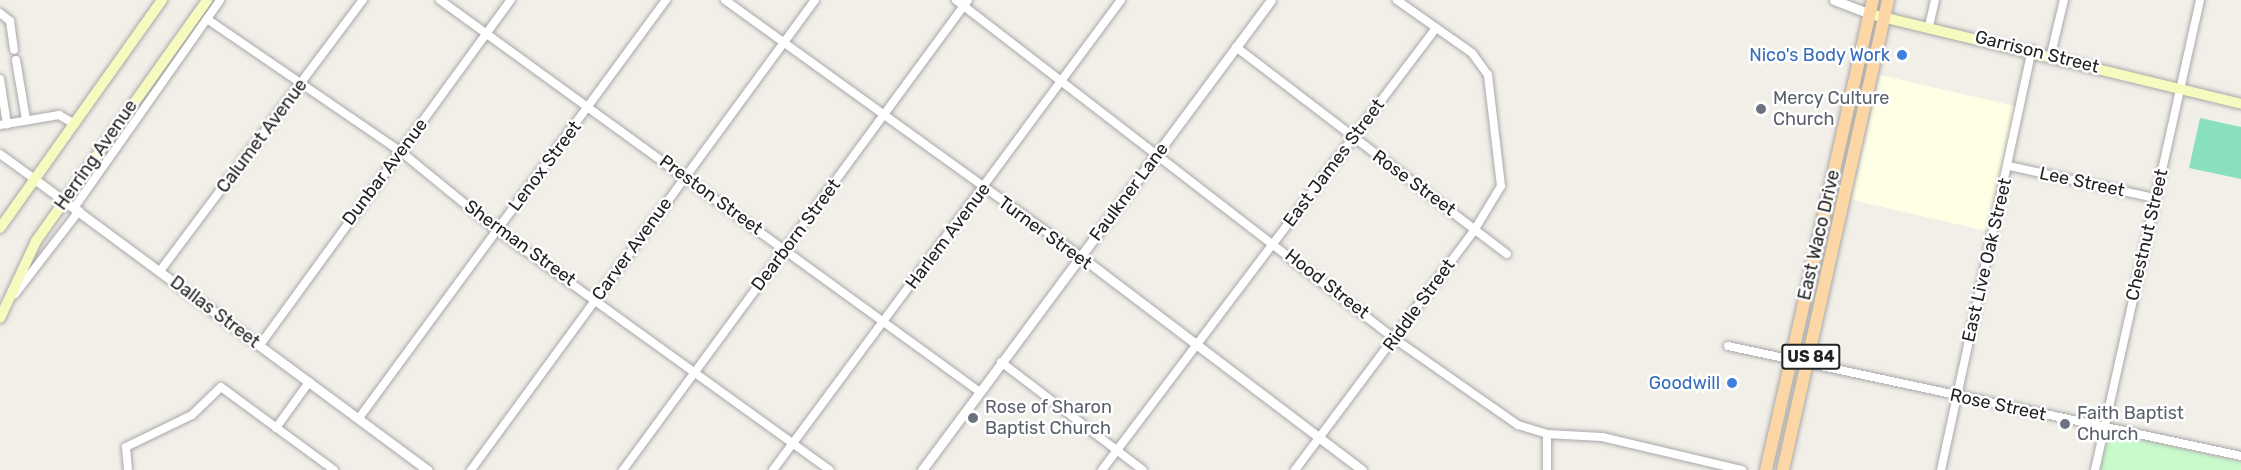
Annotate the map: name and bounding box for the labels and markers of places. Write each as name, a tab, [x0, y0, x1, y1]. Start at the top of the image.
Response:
place label: Nico's Body Work	[1748, 44, 1890, 66]
marker: Nico's Body Work	[1895, 48, 1909, 62]
place label: Mercy Culture Church	[1773, 88, 1890, 130]
marker: Mercy Culture Church	[1754, 102, 1768, 116]
place label: Goodwill	[1649, 372, 1720, 394]
marker: Goodwill	[1725, 376, 1739, 390]
place label: Rose of Sharon Baptist Church	[985, 397, 1112, 440]
place label: Faith Baptist Church	[2077, 403, 2184, 446]
marker: Rose of Sharon Baptist Church	[966, 411, 980, 425]
marker: Faith Baptist Church	[2058, 417, 2072, 431]

